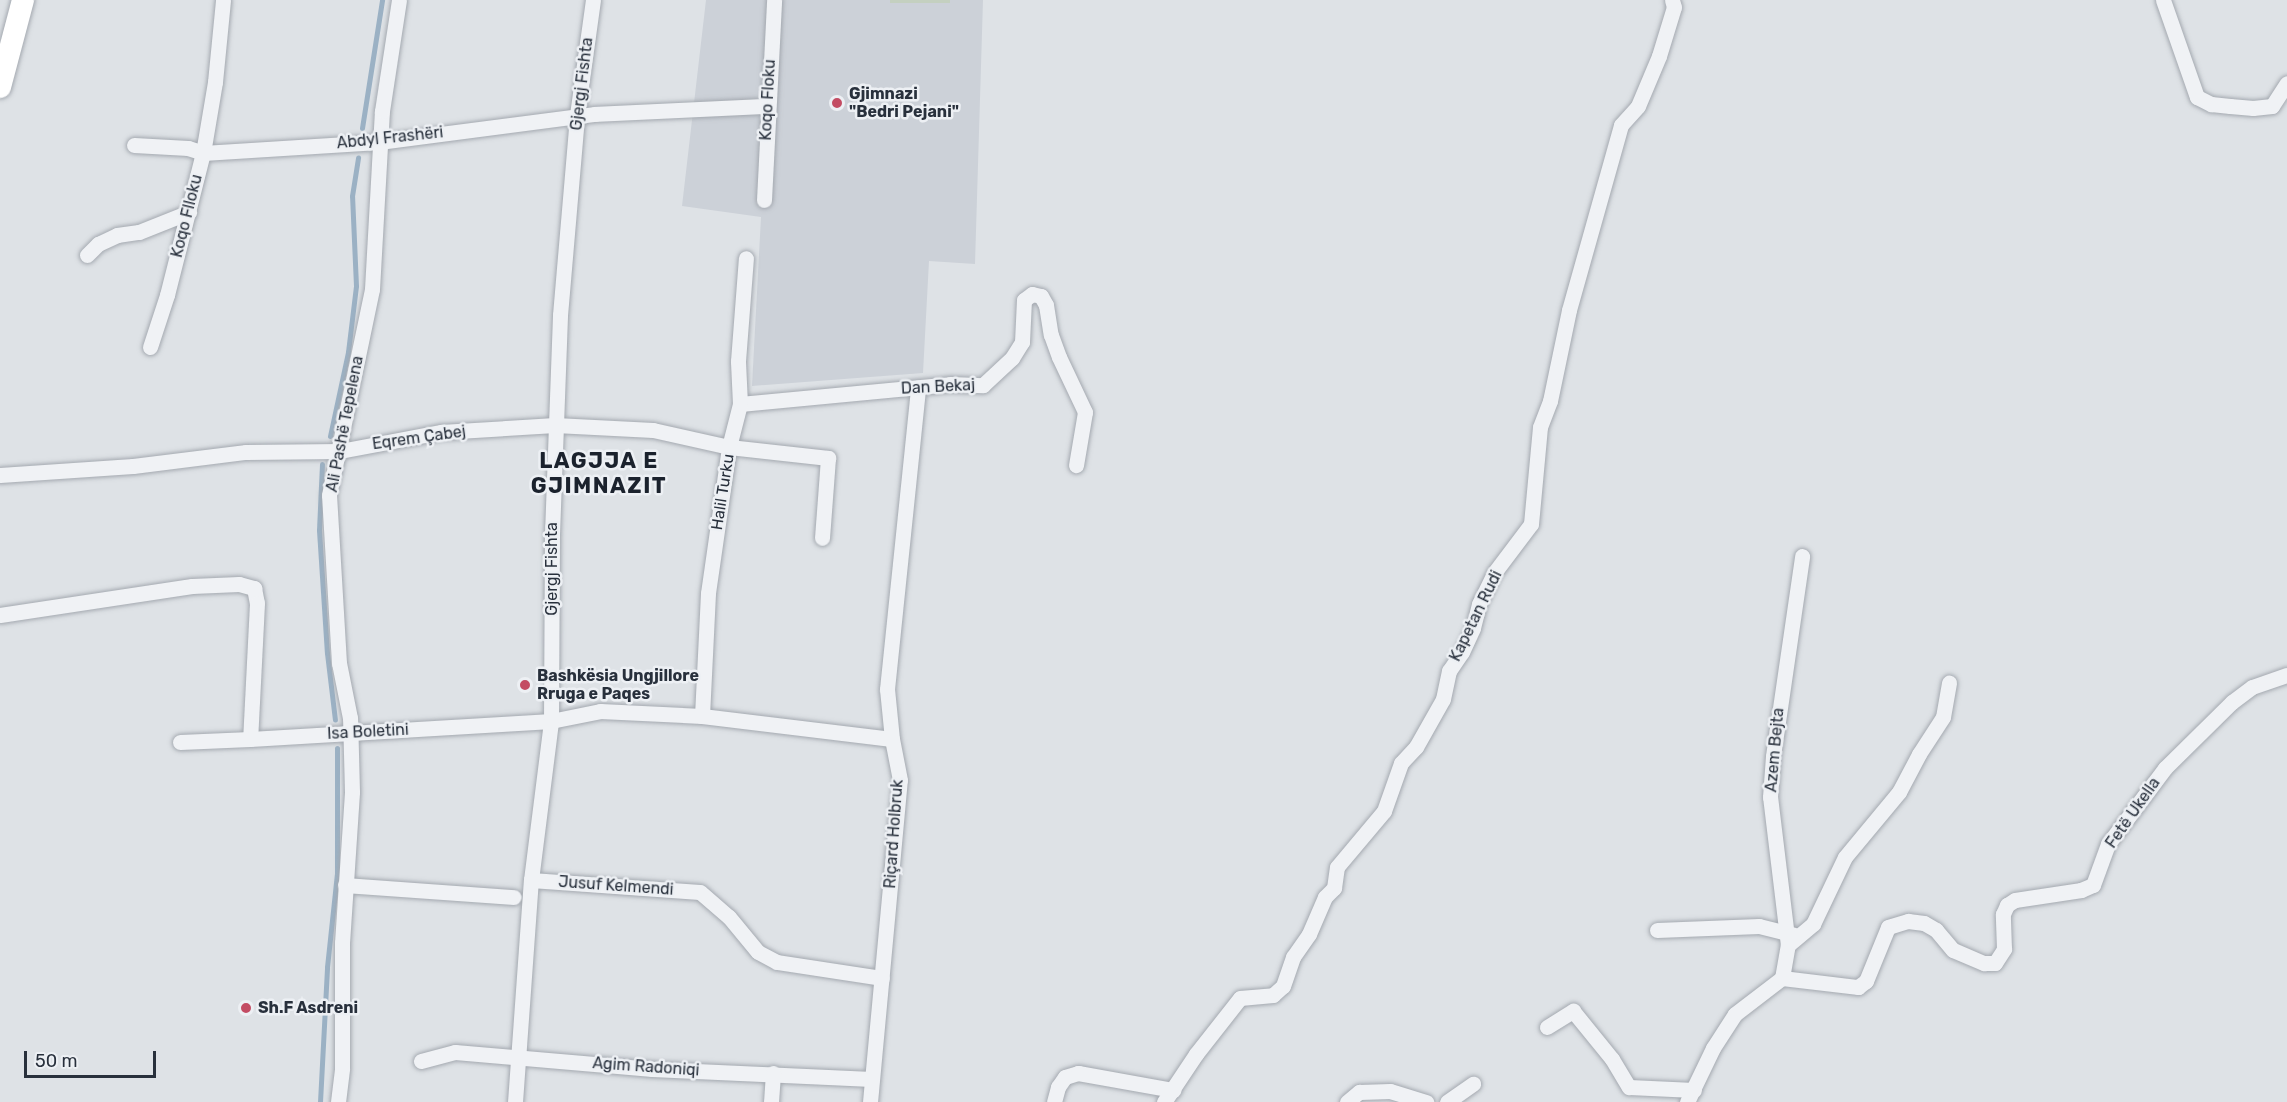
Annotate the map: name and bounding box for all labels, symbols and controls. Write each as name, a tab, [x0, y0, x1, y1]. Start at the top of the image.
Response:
street label: Gjergj Fishta	[567, 36, 597, 132]
street label: Koqo Floku	[756, 59, 780, 141]
place label: Gjimnazi "Bedri Pejani"	[849, 84, 959, 122]
marker: Gjimnazi "Bedri Pejani"	[830, 96, 844, 110]
street label: Abdyl Frashëri	[336, 123, 444, 153]
street label: Koqo Flloku	[167, 172, 207, 260]
street label: Ali Pashë Tepelena	[322, 354, 368, 494]
street label: Dan Bekaj	[900, 375, 976, 399]
street label: Eqrem Çabej	[371, 422, 467, 454]
district label: LAGJJA E GJIMNAZIT	[531, 447, 667, 499]
street label: Halil Turku	[707, 452, 739, 532]
street label: Gjergj Fishta	[542, 522, 562, 616]
street label: Kapetan Rudi	[1446, 567, 1506, 665]
place label: Bashkësia Ungjillore Rruga e Paqes	[537, 666, 699, 704]
marker: Bashkësia Ungjillore Rruga e Paqes	[518, 678, 532, 692]
street label: Azem Bejta	[1762, 707, 1788, 793]
street label: Isa Boletini	[327, 720, 409, 744]
street label: Fetë Ukella	[2102, 774, 2164, 852]
street label: Riçard Holbruk	[881, 779, 907, 889]
street label: Jusuf Kelmendi	[558, 872, 674, 900]
place label: Sh.F Asdreni	[258, 998, 359, 1018]
marker: Sh.F Asdreni	[239, 1001, 253, 1015]
scale bar	[27, 1039, 159, 1077]
text: 50 m	[35, 1050, 78, 1072]
street label: Agim Radoniqi	[592, 1054, 700, 1080]

